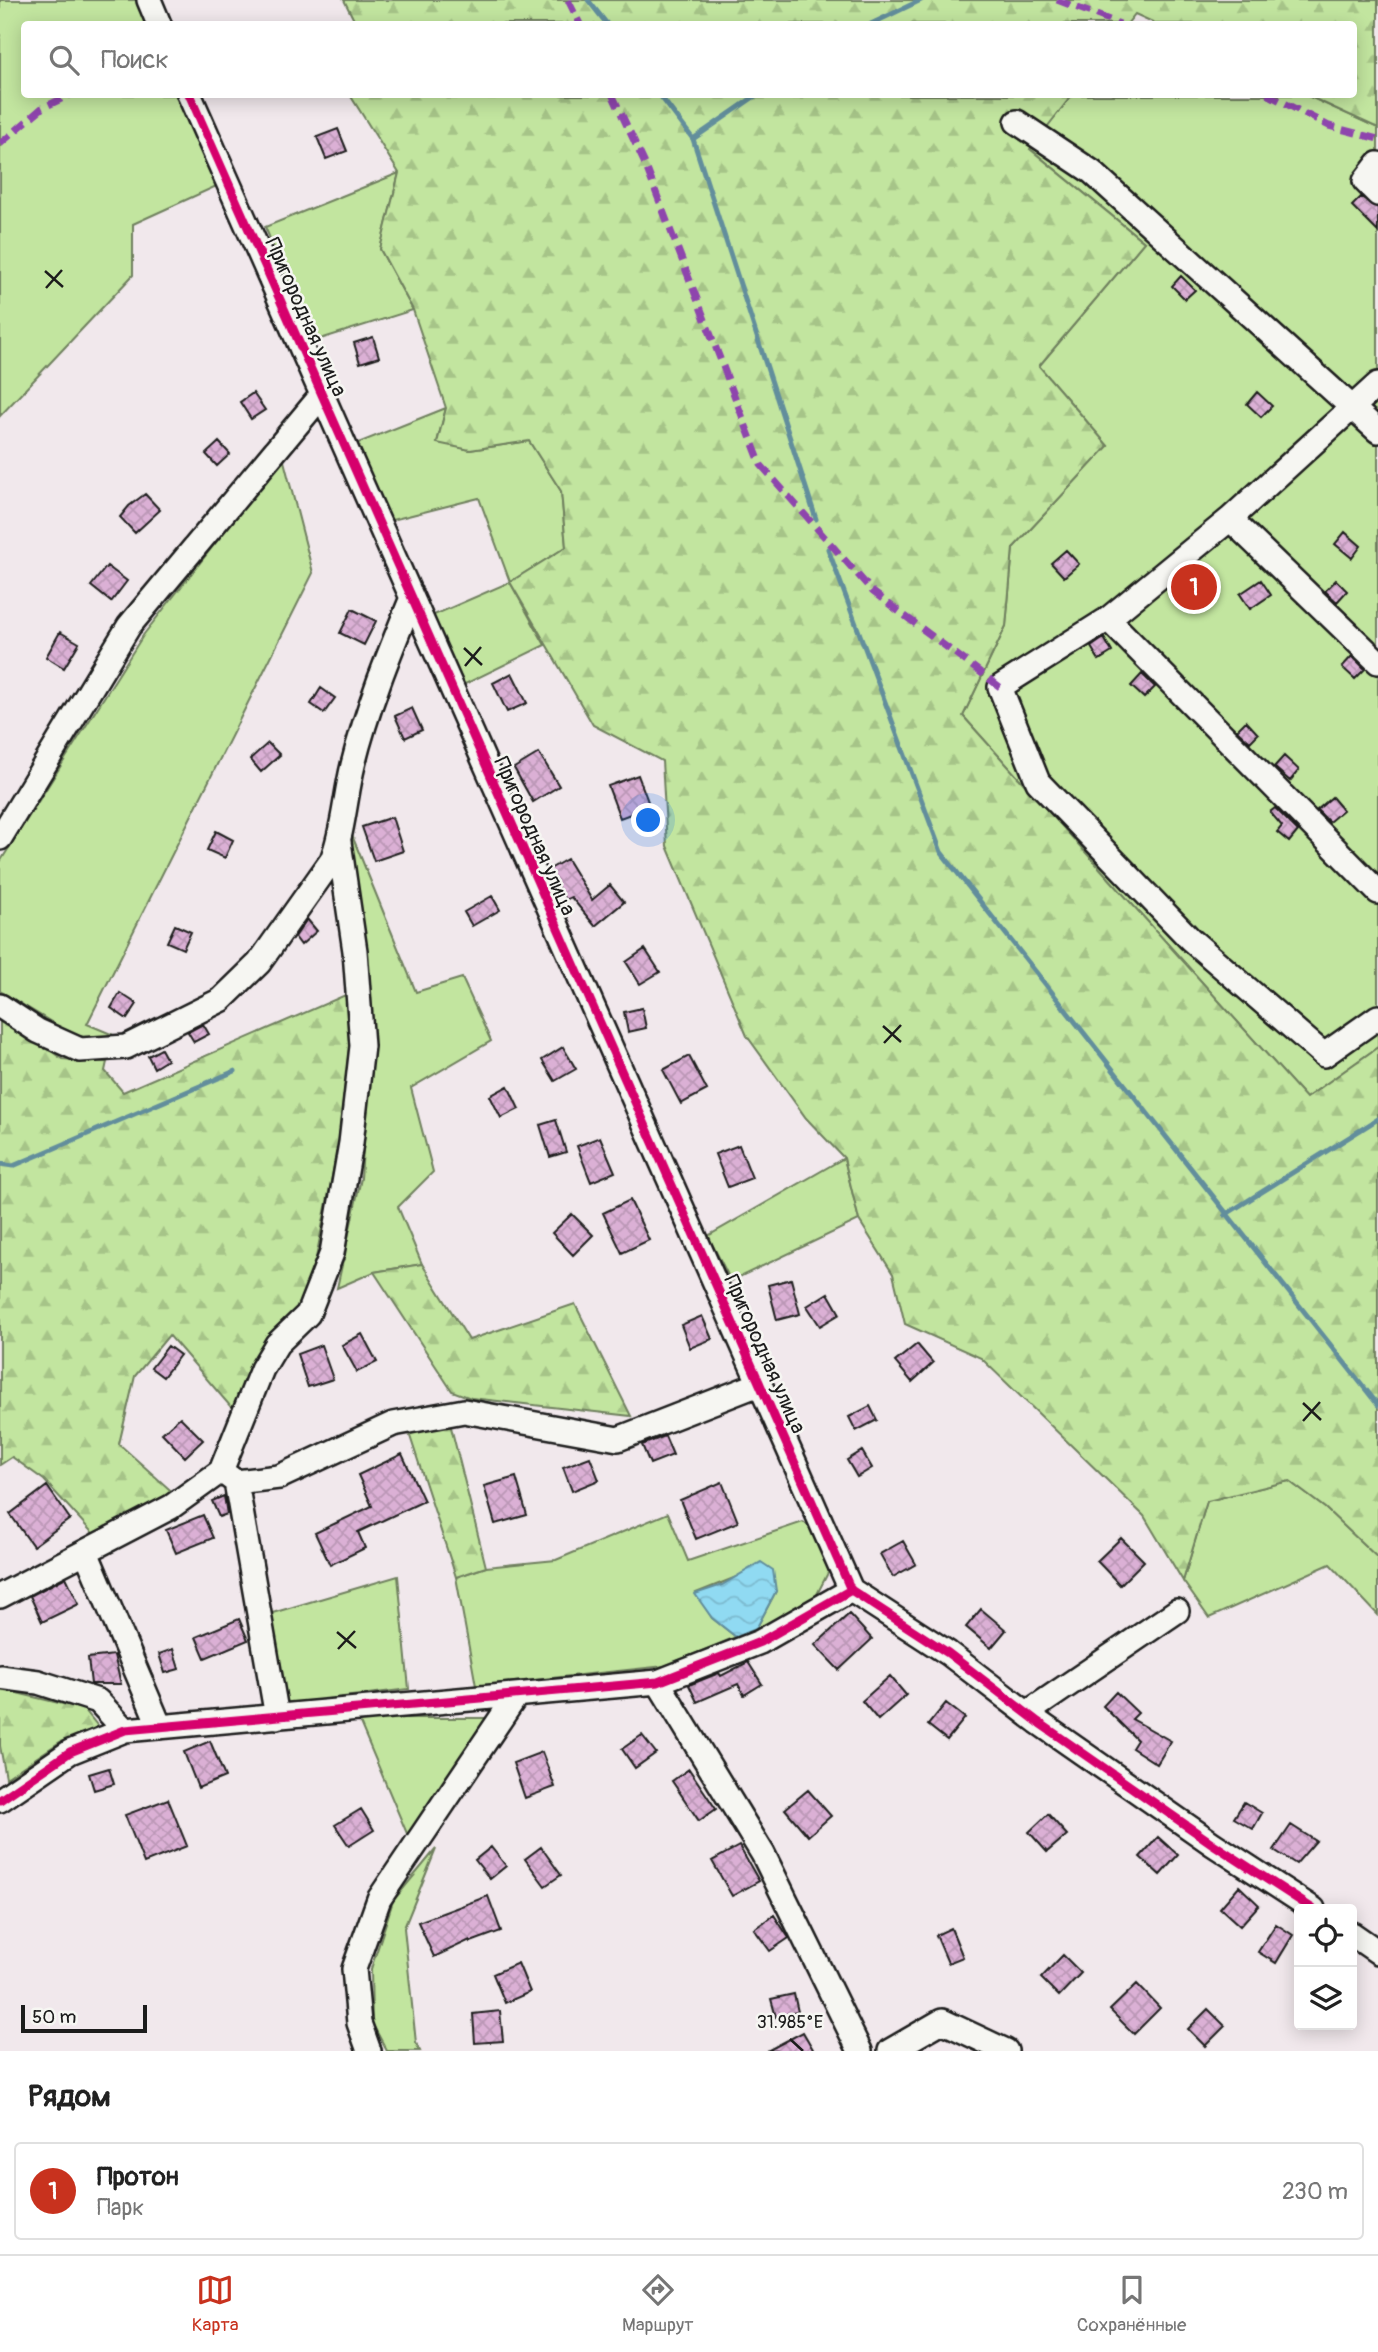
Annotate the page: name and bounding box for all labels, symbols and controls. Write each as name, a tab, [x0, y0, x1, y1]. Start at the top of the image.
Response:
search box	[21, 21, 1357, 98]
icon: search	[45, 41, 83, 79]
text: Поиск	[101, 44, 169, 76]
street label: Пригородная улица	[258, 234, 353, 401]
pin: 1	[1171, 561, 1217, 613]
street label: Пригородная улица	[487, 753, 582, 920]
your location	[631, 803, 665, 837]
street label: Пригородная улица	[717, 1271, 812, 1438]
map controls	[1294, 1904, 1357, 2030]
button: locate	[1294, 1904, 1357, 1967]
button: layers	[1294, 1967, 1357, 2030]
scale bar	[21, 2002, 147, 2034]
text: 50 m	[32, 2005, 76, 2029]
text: 31.985°E	[757, 2011, 823, 2034]
text: Рядом	[28, 2078, 111, 2115]
text: Протон	[97, 2161, 179, 2193]
text: 1	[49, 2177, 58, 2206]
text: 230 m	[1282, 2177, 1348, 2206]
text: Парк	[97, 2193, 144, 2222]
tab: Карта	[192, 2271, 239, 2337]
tab: Маршрут	[622, 2271, 694, 2337]
tab: Сохранённые	[1077, 2271, 1186, 2337]

